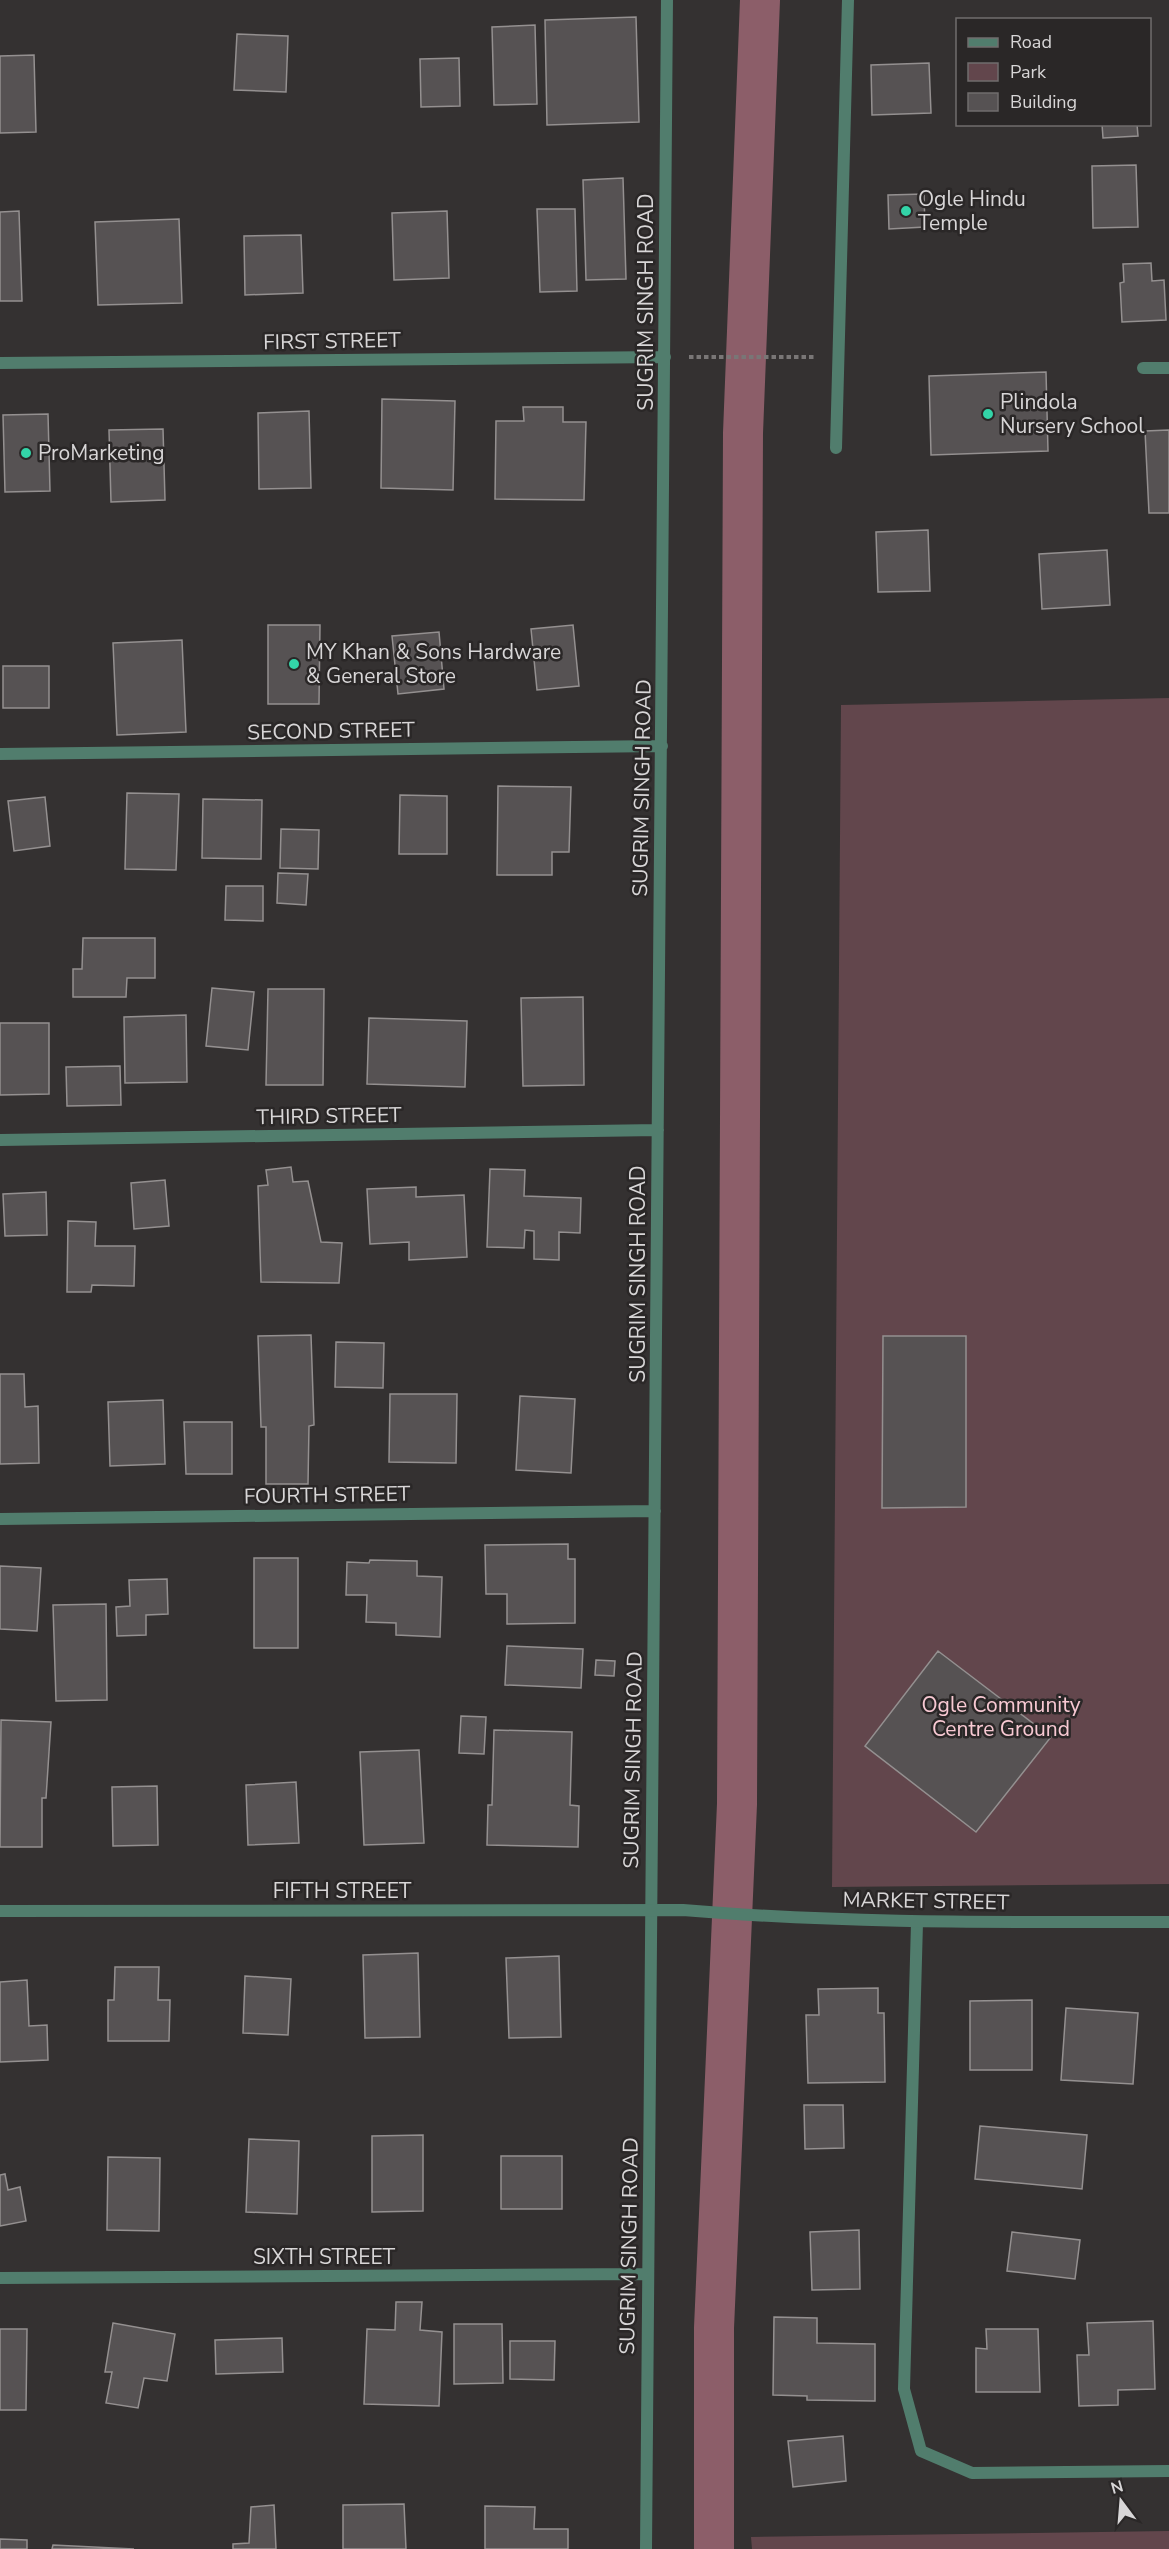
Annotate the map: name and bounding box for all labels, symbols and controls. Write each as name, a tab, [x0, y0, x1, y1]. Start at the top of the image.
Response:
legend	[956, 18, 1151, 126]
text: Road	[1010, 30, 1052, 54]
text: Park	[1010, 60, 1047, 84]
text: Building	[1010, 90, 1077, 114]
place label: Ogle Hindu Temple	[918, 185, 1026, 237]
street label: SUGRIM SINGH ROAD	[632, 193, 660, 411]
marker: Ogle Hindu Temple	[899, 204, 913, 218]
street label: FIRST STREET	[263, 326, 401, 356]
place label: Plindola Nursery School	[1000, 388, 1145, 440]
marker: Plindola Nursery School	[981, 407, 995, 421]
place label: ProMarketing	[38, 439, 165, 467]
marker: ProMarketing	[19, 446, 33, 460]
place label: MY Khan & Sons Hardware & General Store	[306, 638, 561, 690]
marker: MY Khan & Sons Hardware & General Store	[287, 657, 301, 671]
street label: SUGRIM SINGH ROAD	[626, 679, 658, 897]
street label: SECOND STREET	[247, 716, 415, 746]
street label: THIRD STREET	[256, 1101, 402, 1131]
street label: SUGRIM SINGH ROAD	[624, 1165, 652, 1383]
street label: FOURTH STREET	[244, 1480, 411, 1510]
street label: SUGRIM SINGH ROAD	[617, 1651, 649, 1869]
park label: Ogle Community Centre Ground	[922, 1691, 1081, 1743]
street label: FIFTH STREET	[273, 1877, 412, 1905]
street label: MARKET STREET	[842, 1886, 1010, 1916]
street label: SUGRIM SINGH ROAD	[613, 2137, 645, 2355]
street label: SIXTH STREET	[253, 2243, 395, 2271]
north arrow	[1091, 2471, 1151, 2531]
text: N	[1108, 2475, 1126, 2500]

